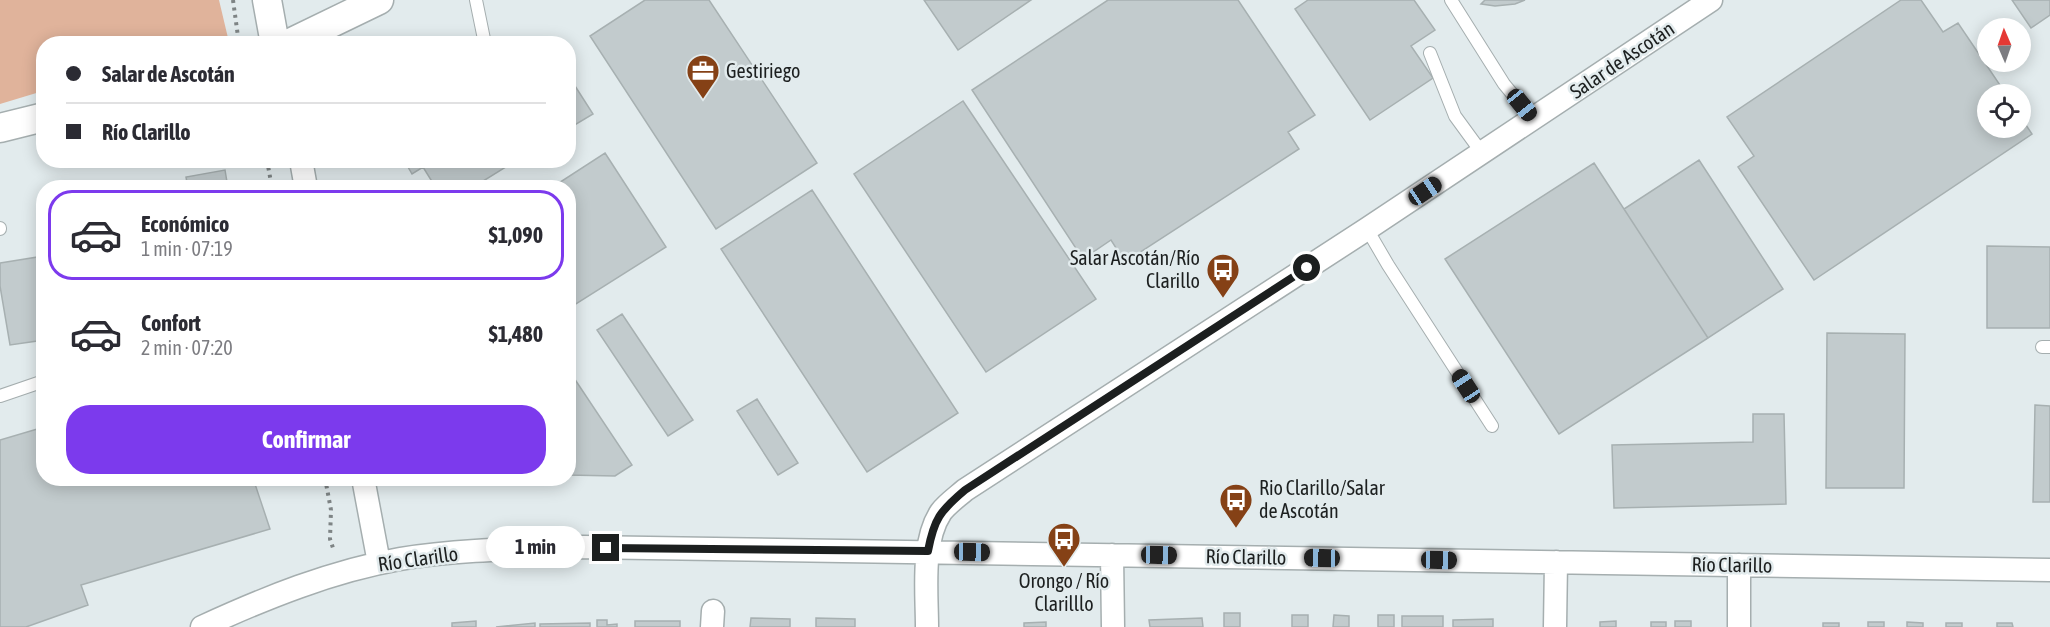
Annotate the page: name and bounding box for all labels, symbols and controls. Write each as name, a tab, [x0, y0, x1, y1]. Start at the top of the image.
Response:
street label: Salar de Ascotán	[1565, 16, 1678, 103]
north arrow	[1977, 18, 2031, 72]
map controls	[1977, 18, 2031, 138]
office icon: Gestiriego	[685, 53, 721, 100]
place label: Gestiriego	[726, 59, 800, 82]
text: Salar de Ascotán	[102, 61, 235, 87]
button: locate	[1977, 84, 2031, 138]
car	[1504, 85, 1540, 125]
text: Río Clarillo	[102, 119, 191, 145]
car	[1405, 173, 1445, 209]
icon: car	[69, 208, 123, 262]
text: Económico	[141, 211, 229, 237]
text: $1,090	[488, 222, 543, 248]
text: 1 min · 07:19	[141, 237, 233, 260]
place label: Salar Ascotán/Río Clarillo	[1070, 246, 1200, 292]
bus stop icon: Salar Ascotán/Río Clarillo	[1205, 252, 1241, 299]
route start	[1293, 254, 1320, 281]
icon: car	[69, 307, 123, 361]
text: Confort	[141, 310, 201, 336]
text: $1,480	[488, 321, 543, 347]
text: 2 min · 07:20	[141, 336, 233, 359]
car	[1449, 366, 1483, 406]
button: Confirmar	[66, 405, 546, 474]
place label: Rio Clarillo/Salar de Ascotán	[1259, 476, 1386, 522]
bus stop icon: Rio Clarillo/Salar de Ascotán	[1218, 482, 1254, 529]
bus stop icon: Orongo / Río Clarilllo	[1046, 521, 1082, 568]
callout: 1 min	[486, 527, 585, 569]
route end	[592, 534, 619, 561]
text: 1 min	[515, 535, 556, 558]
street label: Río Clarillo	[376, 542, 459, 576]
car	[954, 543, 990, 561]
street label: Río Clarillo	[1205, 544, 1287, 569]
car	[1141, 546, 1177, 564]
car	[1304, 549, 1340, 567]
car	[1421, 551, 1457, 569]
street label: Río Clarillo	[1691, 552, 1773, 577]
place label: Orongo / Río Clarilllo	[1019, 569, 1109, 615]

